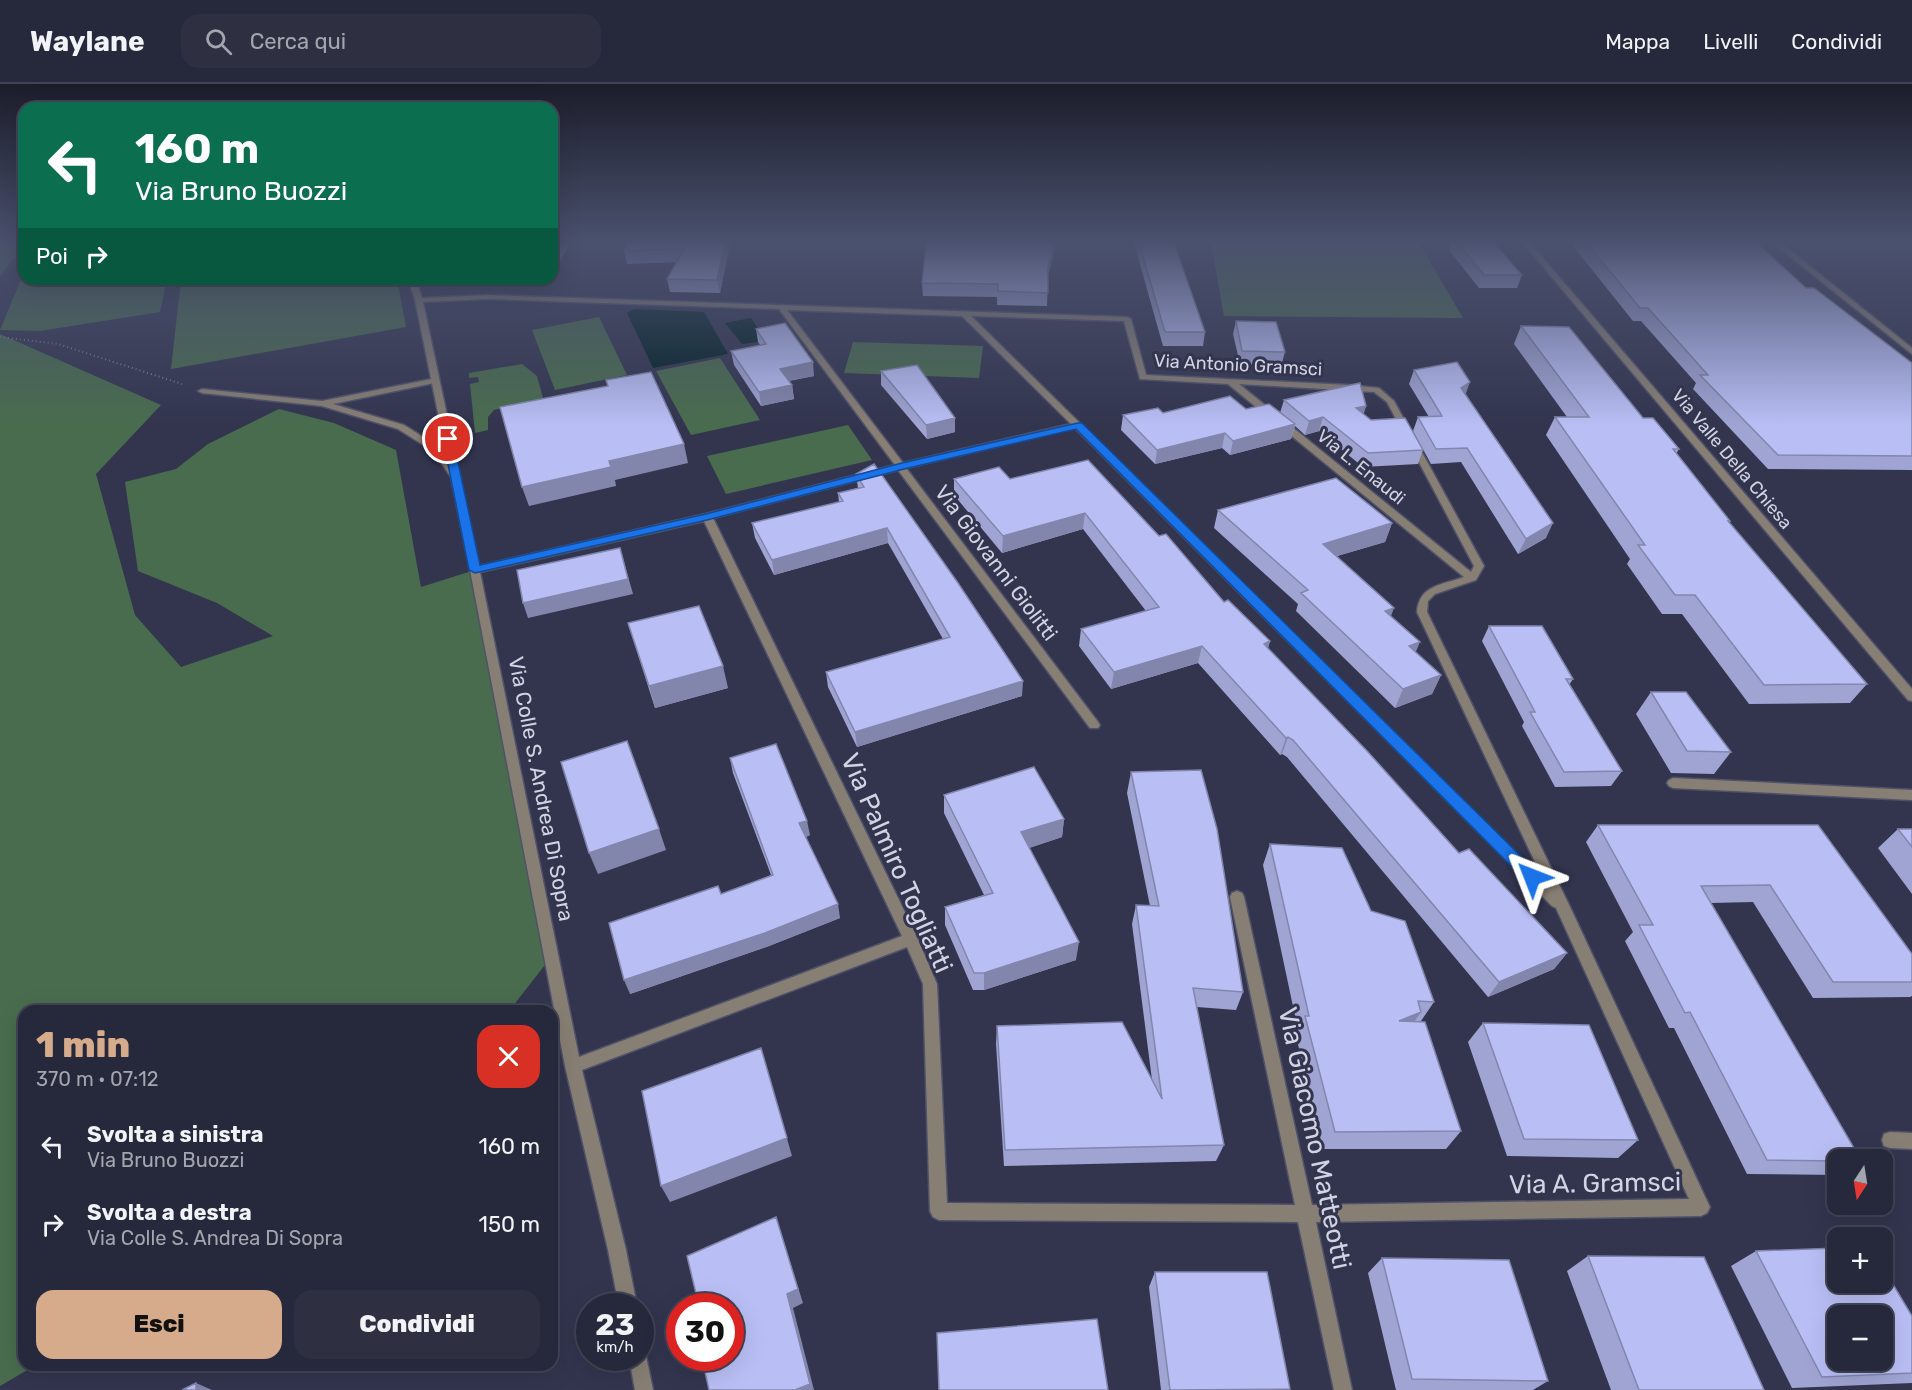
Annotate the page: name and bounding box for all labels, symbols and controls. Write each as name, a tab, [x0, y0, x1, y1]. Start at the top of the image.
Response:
search box	[181, 14, 601, 68]
text: Waylane	[30, 25, 145, 58]
icon: search	[202, 25, 235, 58]
text: Cerca qui	[250, 28, 346, 55]
text: Mappa	[1605, 29, 1670, 54]
text: Livelli	[1703, 29, 1758, 54]
text: Condividi	[1791, 29, 1882, 54]
text: 160 m	[135, 124, 259, 174]
icon: left	[36, 126, 114, 204]
text: Via Bruno Buozzi	[135, 175, 347, 207]
icon: right	[80, 240, 113, 273]
text: Poi	[36, 243, 68, 270]
street label: Via Antonio Gramsci	[1153, 350, 1323, 380]
street label: Via Valle Della Chiesa	[1667, 385, 1797, 533]
pin	[422, 413, 473, 464]
icon: arrive	[431, 422, 464, 455]
street label: Via L. Enaudi	[1312, 425, 1410, 509]
street label: Via Giovanni Giolitti	[930, 480, 1063, 645]
street label: Via Colle S. Andrea Di Sopra	[504, 655, 579, 923]
street label: Via Palmiro Togliatti	[834, 749, 959, 978]
position arrow	[1500, 845, 1564, 909]
street label: Via Giacomo Matteotti	[1272, 1004, 1357, 1272]
text: 1 min	[36, 1023, 130, 1066]
button: close	[477, 1025, 540, 1088]
text: 370 m · 07:12	[36, 1067, 158, 1091]
text: Svolta a sinistra	[87, 1121, 264, 1148]
icon: left	[36, 1130, 69, 1163]
text: 160 m	[478, 1133, 540, 1160]
text: Via Bruno Buozzi	[87, 1148, 244, 1172]
north arrow	[1827, 1149, 1893, 1215]
map controls	[1827, 1149, 1893, 1371]
street label: Via A. Gramsci	[1509, 1166, 1681, 1201]
text: Svolta a destra	[87, 1199, 252, 1226]
icon: right	[36, 1208, 69, 1241]
text: 150 m	[479, 1211, 540, 1238]
text: Via Colle S. Andrea Di Sopra	[87, 1226, 343, 1250]
button: +	[1827, 1227, 1893, 1293]
button: Esci	[36, 1290, 282, 1359]
button: Condividi	[294, 1290, 540, 1359]
speed limit sign: 30	[666, 1293, 744, 1371]
button: −	[1827, 1305, 1893, 1371]
text: 23	[595, 1307, 635, 1343]
text: km/h	[596, 1338, 634, 1356]

